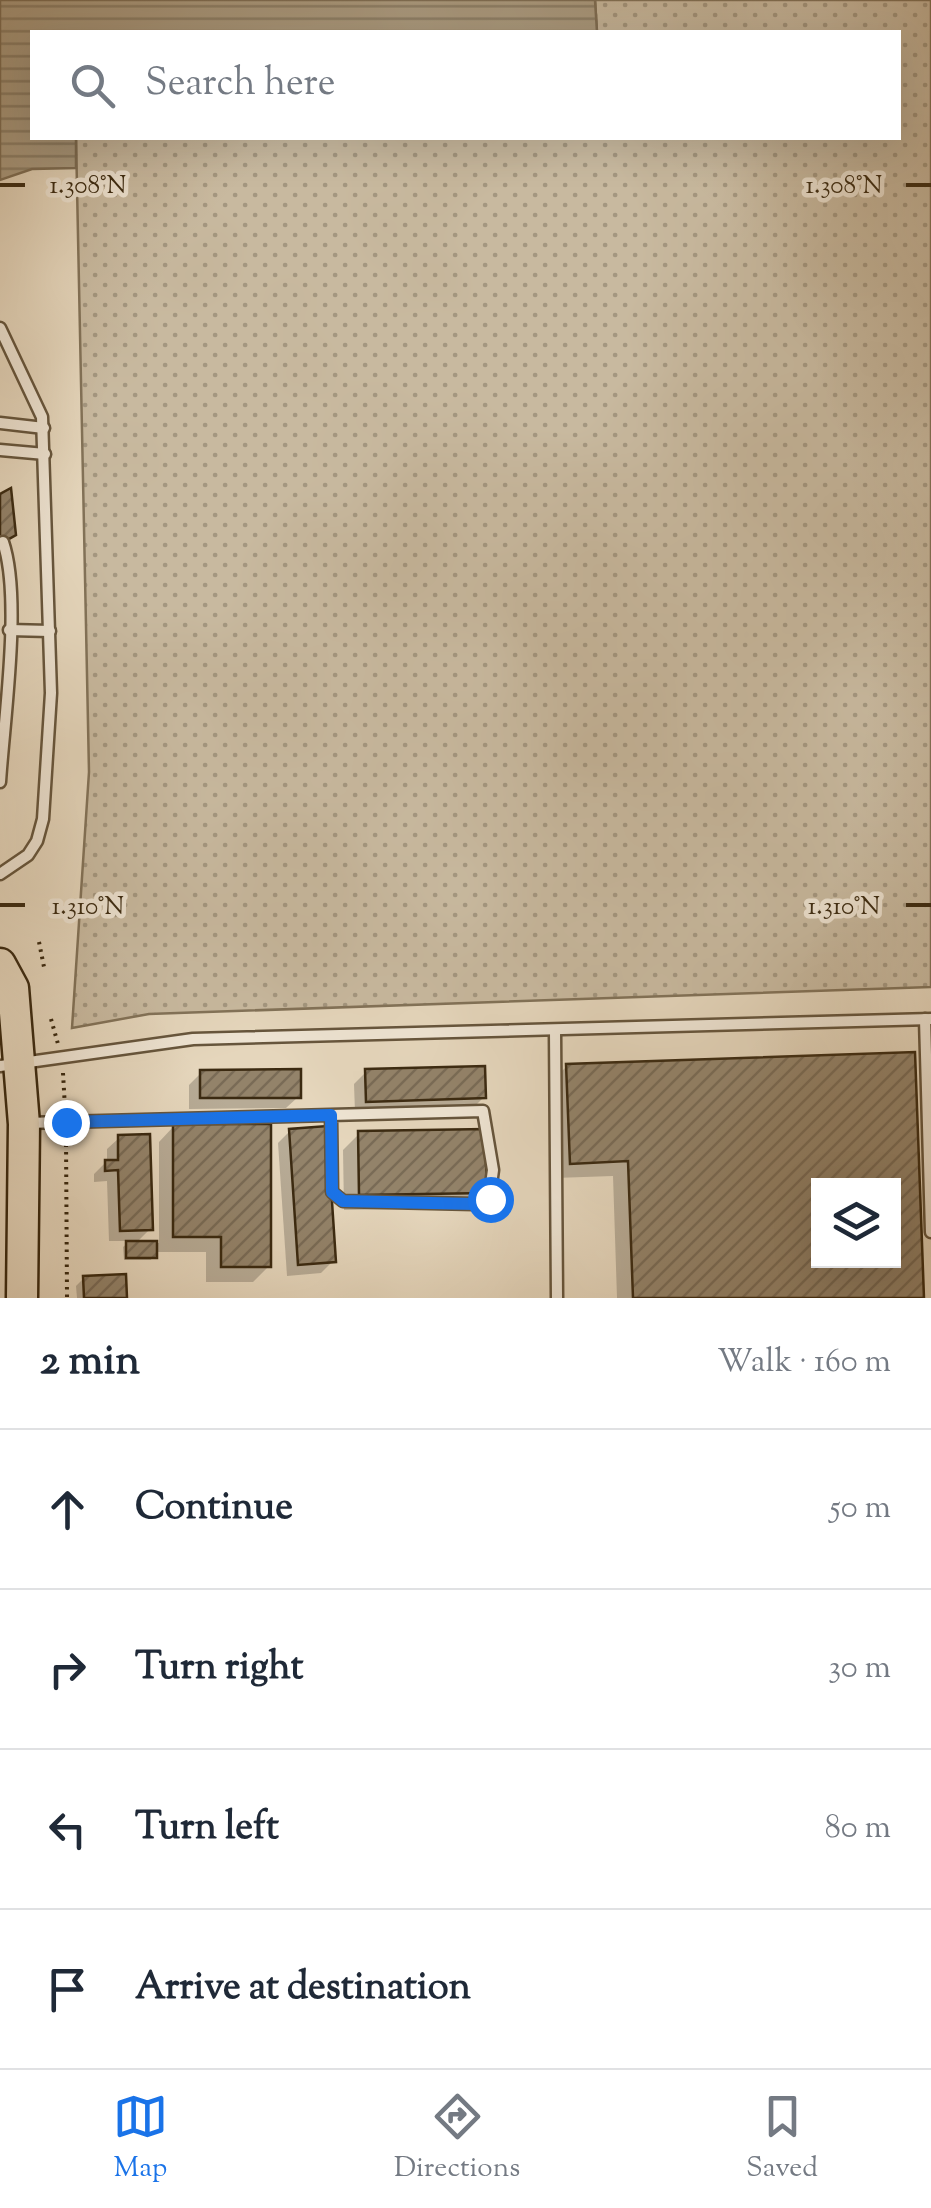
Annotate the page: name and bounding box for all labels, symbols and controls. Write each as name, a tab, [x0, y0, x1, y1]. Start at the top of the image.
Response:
search box	[30, 30, 901, 140]
icon: search	[65, 58, 120, 113]
text: Search here	[145, 58, 336, 112]
text: 1.308°N	[50, 169, 126, 205]
text: 1.308°N	[806, 169, 882, 205]
text: 1.310°N	[52, 890, 124, 926]
text: 1.310°N	[808, 890, 880, 926]
route end	[44, 1100, 90, 1146]
route start	[468, 1177, 514, 1223]
map controls	[811, 1178, 901, 1268]
button: layers	[811, 1178, 901, 1268]
text: 2 min	[40, 1333, 140, 1393]
text: Walk · 160 m	[717, 1340, 891, 1386]
icon: ahead	[40, 1482, 95, 1537]
text: Continue	[135, 1482, 293, 1536]
text: 50 m	[830, 1486, 891, 1532]
icon: right	[40, 1642, 95, 1697]
text: Turn right	[135, 1642, 303, 1696]
text: 30 m	[828, 1646, 891, 1692]
icon: left	[40, 1802, 95, 1857]
text: Turn left	[135, 1802, 279, 1856]
text: 80 m	[825, 1806, 891, 1852]
icon: arrive	[40, 1962, 95, 2017]
text: Arrive at destination	[135, 1962, 471, 2016]
tab: Map	[113, 2089, 168, 2189]
tab: Directions	[394, 2089, 520, 2189]
tab: Saved	[746, 2089, 818, 2189]

